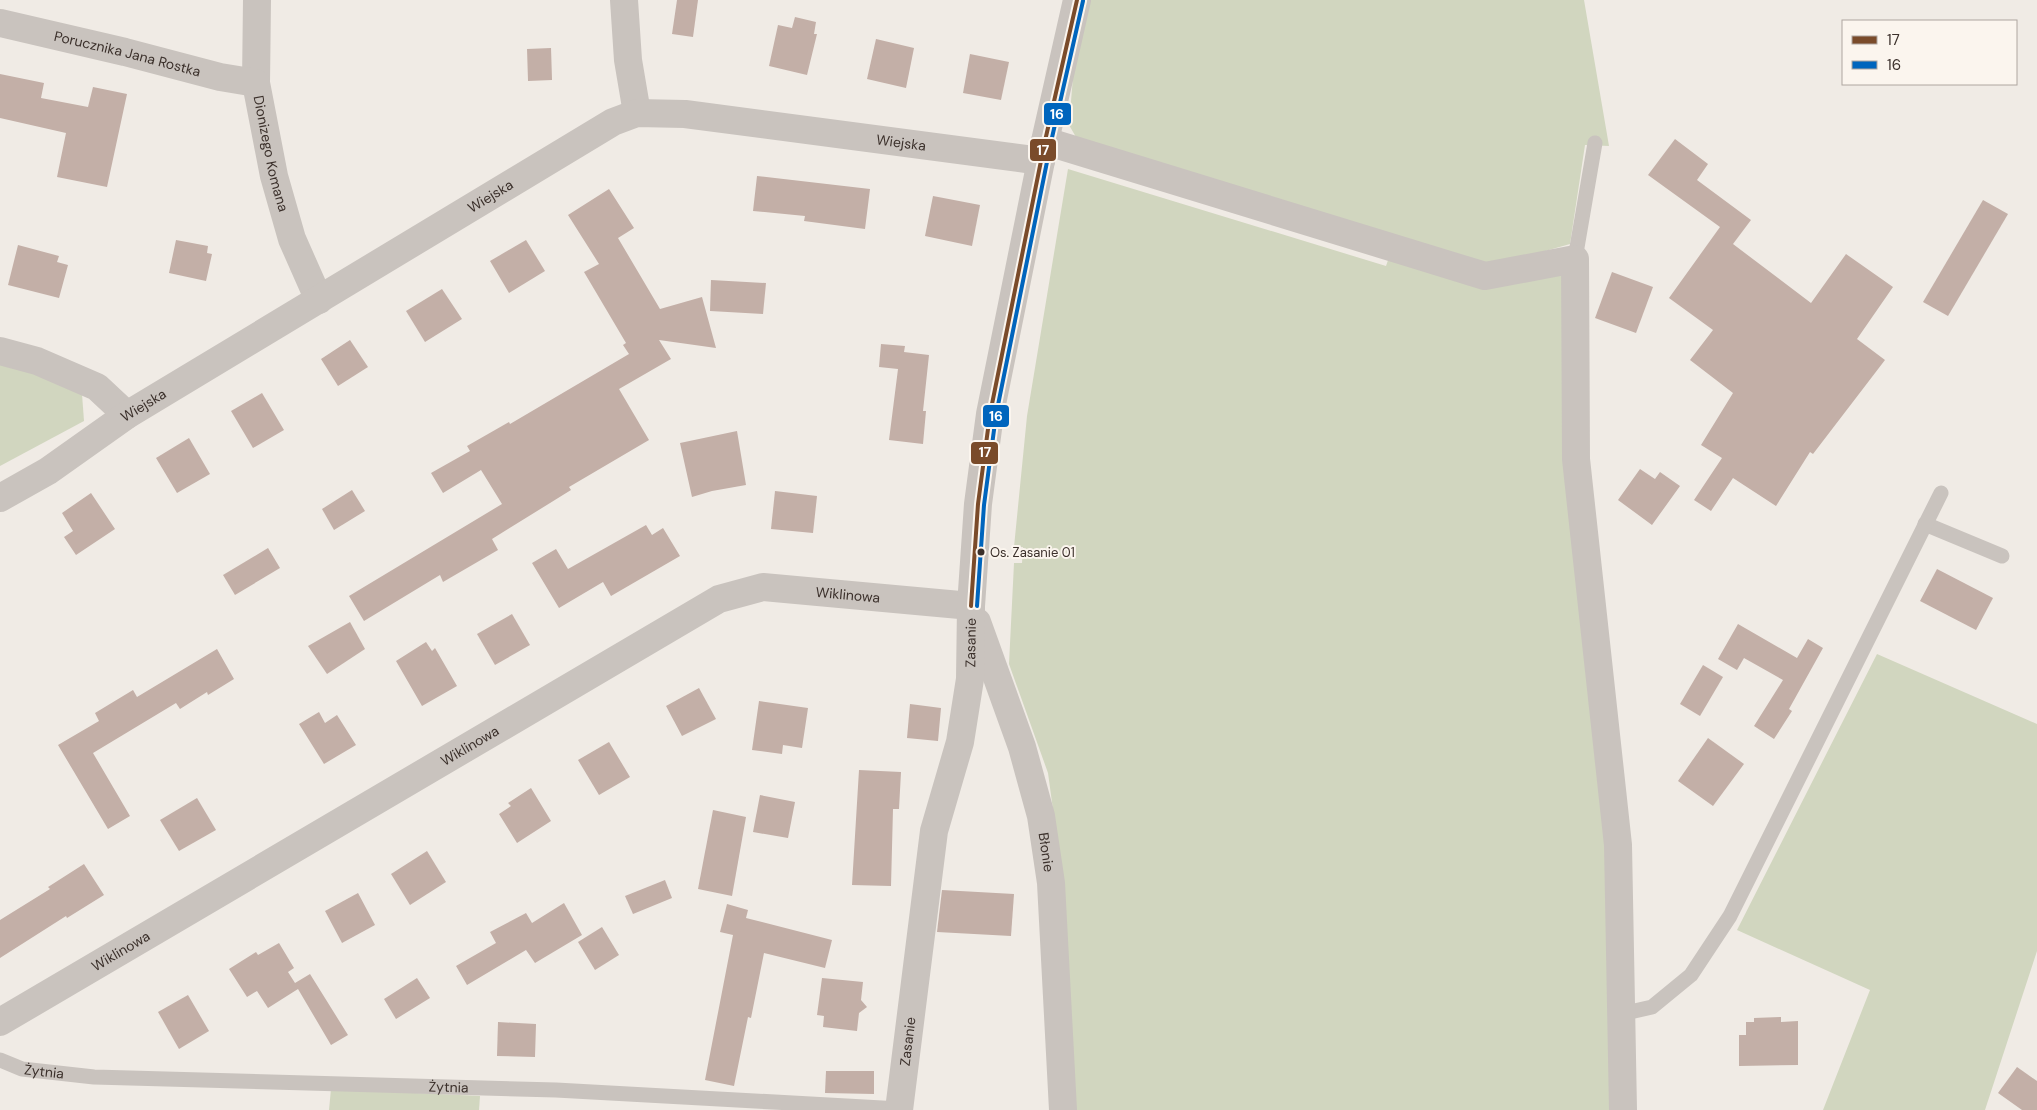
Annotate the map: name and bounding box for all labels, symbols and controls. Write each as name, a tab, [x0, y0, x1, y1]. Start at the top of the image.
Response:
legend	[1842, 20, 2017, 85]
street label: Porucznika Jana Rostka	[52, 27, 203, 81]
text: 17	[1887, 30, 1900, 50]
text: 16	[1887, 55, 1901, 75]
street label: Dionizego Komana	[250, 94, 293, 214]
line badge: 16	[1043, 102, 1072, 126]
text: 16	[1050, 105, 1064, 123]
street label: Wiejska	[875, 130, 927, 155]
line badge: 17	[1029, 138, 1057, 162]
text: 17	[1037, 141, 1050, 159]
street label: Wiejska	[464, 175, 516, 217]
street label: Wiejska	[117, 385, 169, 426]
line badge: 16	[982, 404, 1010, 428]
text: 16	[989, 407, 1003, 425]
line badge: 17	[970, 441, 999, 465]
text: 17	[979, 443, 992, 461]
place label: Os. Zasanie 01	[990, 544, 1075, 561]
marker: Os. Zasanie 01	[976, 547, 986, 557]
street label: Wiklinowa	[815, 583, 881, 607]
street label: Zasanie	[961, 618, 980, 667]
street label: Wiklinowa	[437, 721, 502, 770]
street label: Błonie	[1035, 831, 1058, 873]
street label: Wiklinowa	[88, 927, 153, 975]
street label: Zasanie	[896, 1016, 920, 1067]
street label: Żytnia	[23, 1060, 65, 1083]
street label: Żytnia	[428, 1077, 469, 1097]

